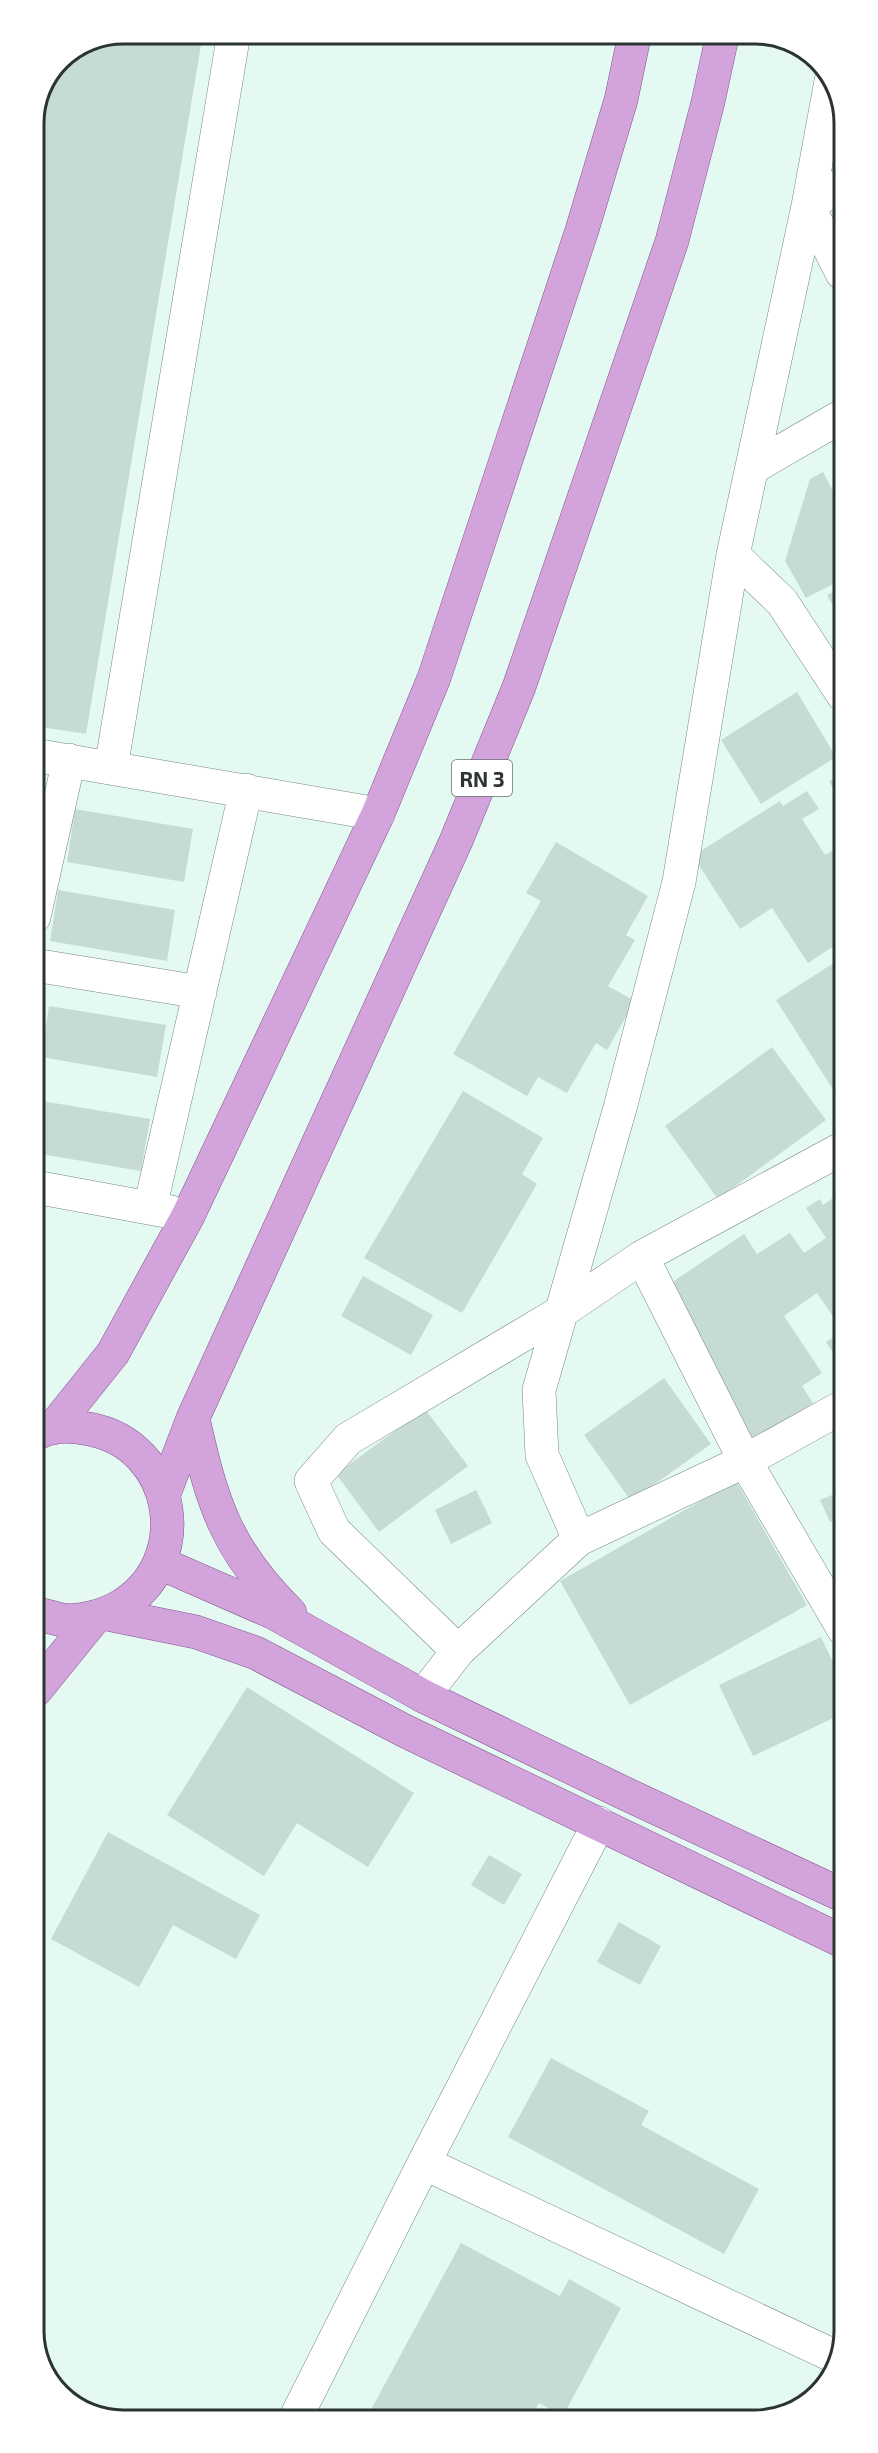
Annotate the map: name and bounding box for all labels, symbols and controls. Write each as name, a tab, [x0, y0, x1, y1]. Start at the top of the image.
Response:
road number: RN 3	[452, 760, 512, 796]

